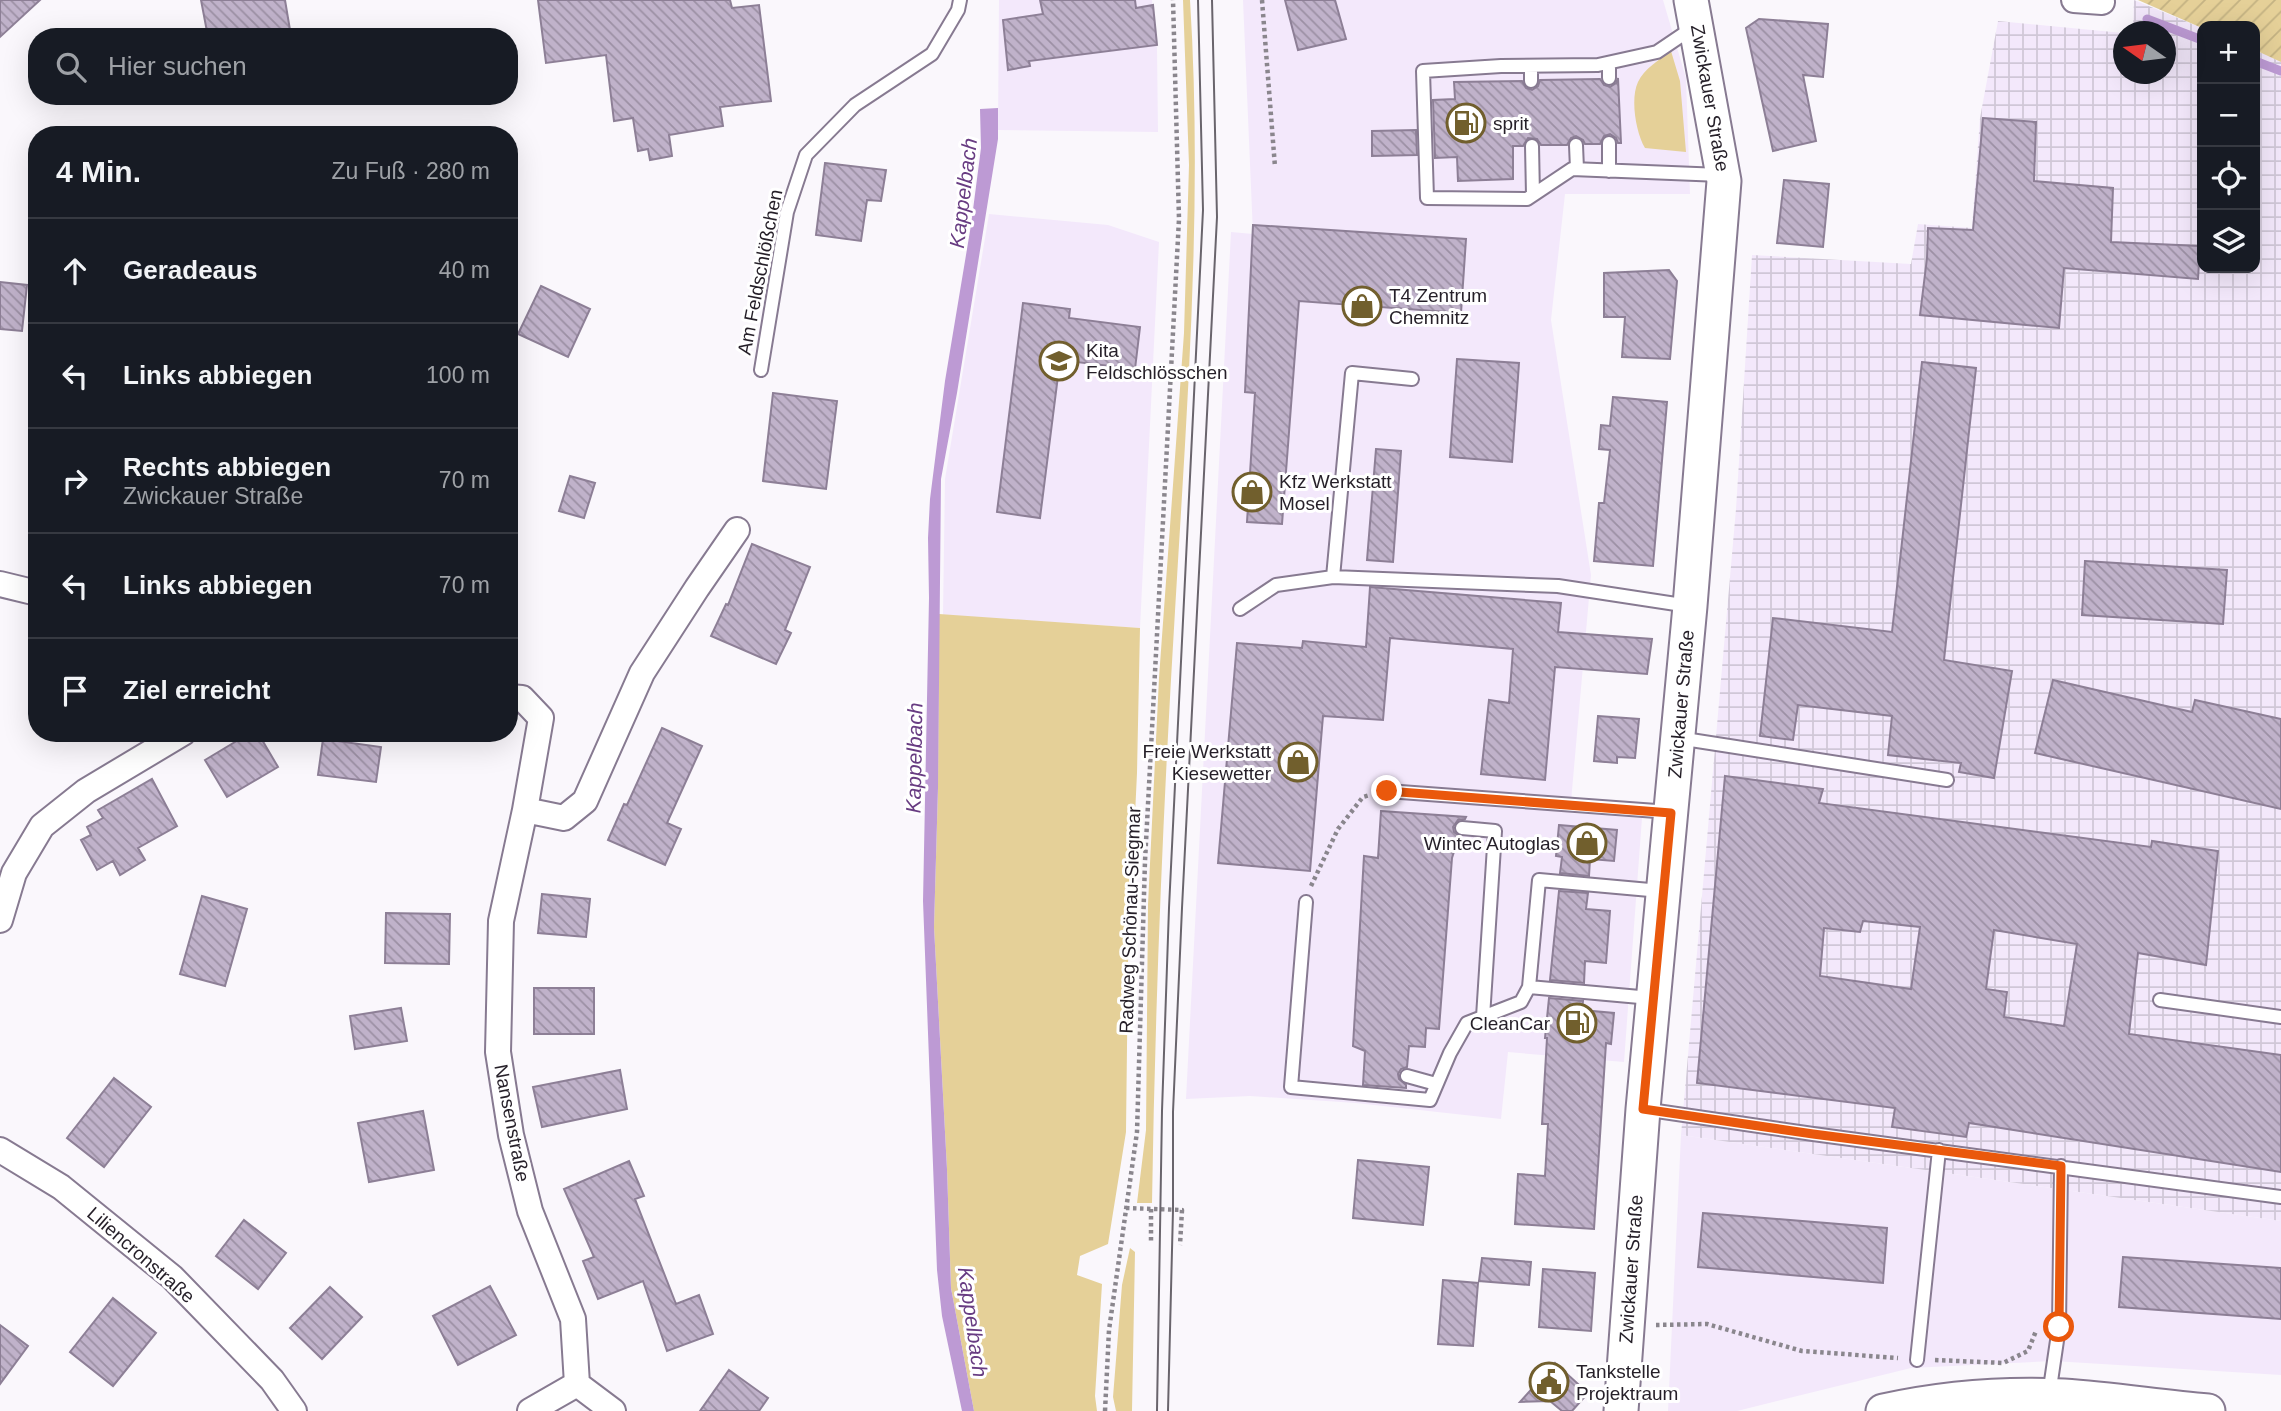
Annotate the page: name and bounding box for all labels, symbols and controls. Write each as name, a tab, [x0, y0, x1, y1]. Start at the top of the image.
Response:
north arrow	[2113, 21, 2176, 84]
map controls	[2197, 21, 2260, 273]
button: +	[2197, 21, 2260, 84]
street label: Zwickauer Straße	[1687, 23, 1733, 173]
search box	[28, 28, 518, 105]
icon: search	[52, 48, 90, 86]
text: Hier suchen	[108, 51, 247, 81]
button: −	[2197, 84, 2260, 147]
fuel station icon: sprit	[1445, 102, 1487, 144]
place label: sprit	[1493, 113, 1530, 134]
water label: Kappelbach	[945, 137, 981, 249]
button: locate	[2197, 147, 2260, 210]
text: 4 Min.	[56, 155, 141, 188]
text: Zu Fuß · 280 m	[332, 158, 490, 184]
street label: Am Feldschlößchen	[734, 188, 786, 356]
button: layers	[2197, 210, 2260, 273]
icon: ahead	[56, 252, 94, 290]
text: Geradeaus	[123, 255, 257, 285]
text: 40 m	[439, 257, 490, 283]
shop icon: T4 Zentrum Chemnitz	[1341, 285, 1383, 327]
place label: T4 Zentrum Chemnitz	[1389, 285, 1487, 328]
school or university icon: Kita Feldschlösschen	[1038, 340, 1080, 382]
place label: Kita Feldschlösschen	[1086, 340, 1228, 383]
icon: left	[56, 357, 94, 395]
text: Links abbiegen	[123, 360, 312, 390]
text: 100 m	[426, 362, 490, 388]
text: Rechts abbiegen	[123, 452, 331, 482]
icon: right	[56, 462, 94, 500]
text: 70 m	[439, 467, 490, 493]
shop icon: Kfz Werkstatt Mosel	[1231, 471, 1273, 513]
place label: Kfz Werkstatt Mosel	[1279, 471, 1392, 514]
text: Zwickauer Straße	[123, 483, 303, 509]
icon: left	[56, 567, 94, 605]
text: Links abbiegen	[123, 570, 312, 600]
text: 70 m	[439, 572, 490, 598]
street label: Zwickauer Straße	[1664, 629, 1698, 779]
icon: arrive	[56, 672, 94, 710]
text: Ziel erreicht	[123, 675, 270, 705]
water label: Kappelbach	[902, 702, 926, 814]
place label: Freie Werkstatt Kiesewetter	[1143, 741, 1272, 784]
shop icon: Freie Werkstatt Kiesewetter	[1277, 741, 1319, 783]
route end	[1371, 775, 1402, 806]
street label: Radweg Schönau-Siegmar	[1116, 805, 1144, 1034]
shop icon: Wintec Autoglas	[1566, 822, 1608, 864]
place label: Wintec Autoglas	[1424, 833, 1560, 854]
fuel station icon: CleanCar	[1556, 1002, 1598, 1044]
place label: CleanCar	[1470, 1013, 1551, 1034]
street label: Nansenstraße	[490, 1062, 534, 1184]
street label: Zwickauer Straße	[1615, 1194, 1647, 1344]
street label: Liliencronstraße	[83, 1203, 199, 1307]
water label: Kappelbach	[954, 1265, 992, 1379]
route start	[2043, 1311, 2074, 1342]
public building icon: Tankstelle Projektraum	[1528, 1361, 1570, 1403]
place label: Tankstelle Projektraum	[1576, 1361, 1678, 1404]

